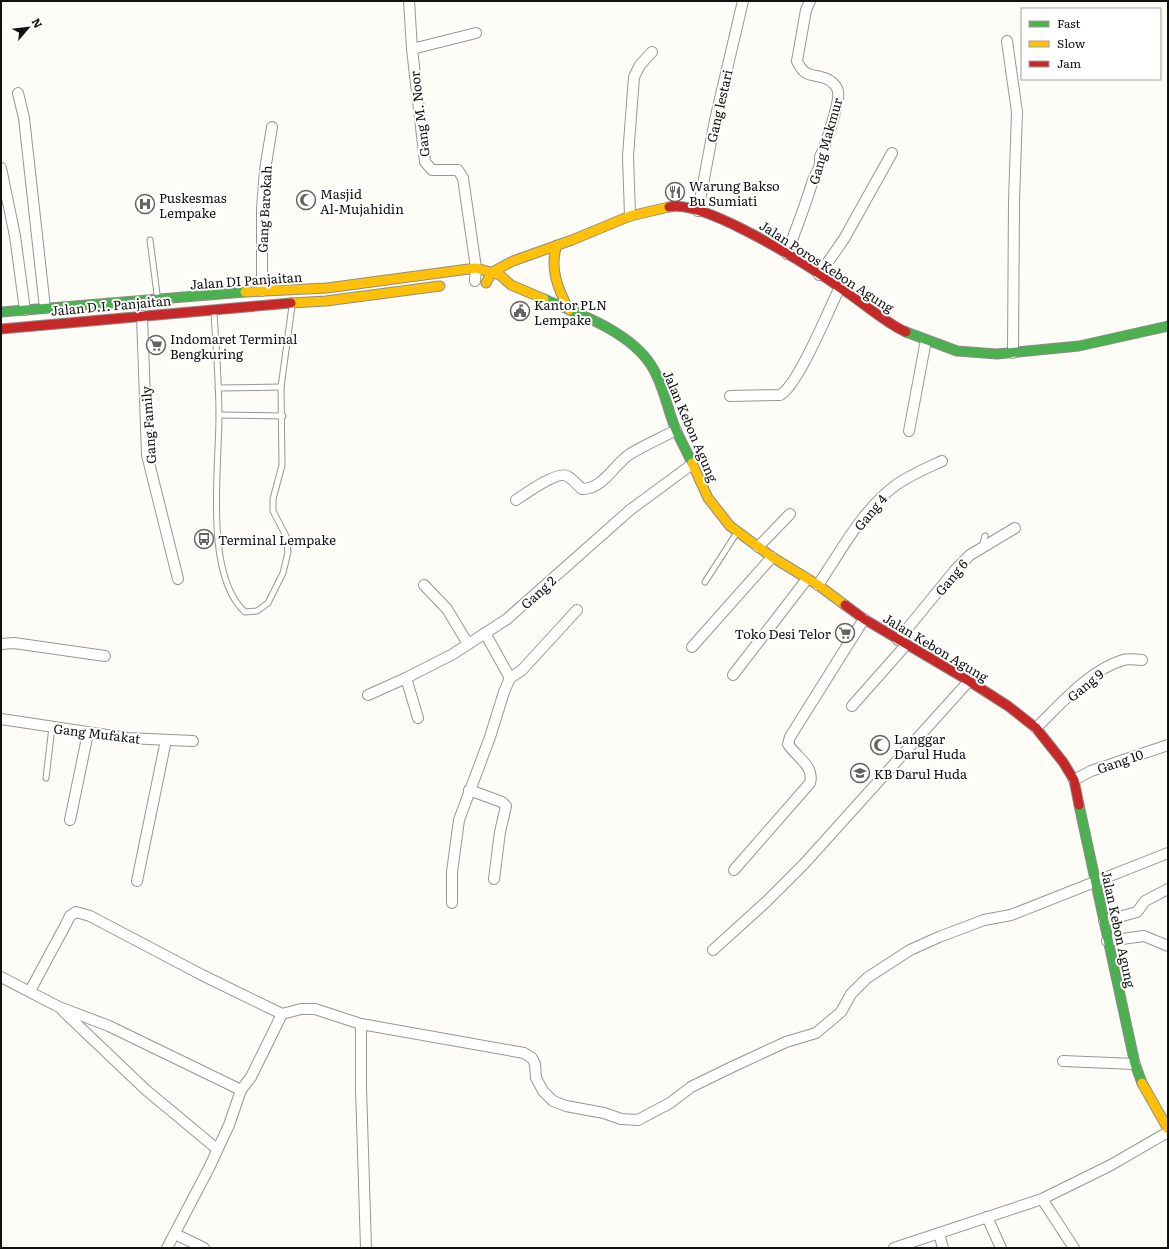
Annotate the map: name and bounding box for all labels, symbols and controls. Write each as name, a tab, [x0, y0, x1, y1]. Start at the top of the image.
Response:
north arrow	[8, 8, 48, 48]
legend	[1021, 8, 1161, 80]
text: Fast	[1057, 14, 1081, 32]
text: N	[28, 15, 47, 31]
text: Slow	[1057, 34, 1086, 52]
text: Jam	[1057, 54, 1082, 72]
street label: Gang lestari	[701, 67, 737, 144]
street label: Gang M. Noor	[404, 69, 434, 158]
street label: Gang Makmur	[804, 95, 847, 187]
street label: Gang Barokah	[252, 164, 276, 253]
place label: Warung Bakso Bu Sumiati	[689, 176, 780, 210]
restaurant icon: Warung Bakso Bu Sumiati	[664, 181, 686, 203]
place label: Masjid Al-Mujahidin	[320, 184, 404, 218]
place label: Puskesmas Lempake	[159, 188, 227, 222]
mosque icon: Masjid Al-Mujahidin	[295, 189, 317, 211]
hospital icon: Puskesmas Lempake	[134, 193, 156, 215]
street label: Jalan Poros Kebon Agung	[756, 215, 899, 317]
street label: Jalan DI Panjaitan	[189, 267, 303, 293]
street label: Jalan D.I. Panjaitan	[50, 290, 172, 320]
place label: Kantor PLN Lempake	[534, 295, 607, 329]
public building icon: Kantor PLN Lempake	[509, 300, 531, 322]
place label: Indomaret Terminal Bengkuring	[170, 329, 298, 363]
supermarket icon: Indomaret Terminal Bengkuring	[145, 334, 167, 356]
street label: Jalan Kebon Agung	[659, 367, 723, 485]
street label: Gang Family	[136, 385, 160, 464]
street label: Gang 4	[849, 490, 891, 534]
bus stop icon: Terminal Lempake	[193, 528, 215, 550]
place label: Terminal Lempake	[218, 530, 336, 549]
street label: Gang 6	[930, 555, 972, 599]
street label: Gang 2	[516, 571, 560, 613]
street label: Jalan Kebon Agung	[880, 608, 993, 686]
supermarket icon: Toko Desi Telor	[834, 622, 856, 644]
place label: Toko Desi Telor	[734, 624, 832, 643]
street label: Gang 9	[1063, 664, 1107, 706]
street label: Gang Mufakat	[52, 718, 142, 748]
place label: Langgar Darul Huda	[894, 729, 966, 763]
mosque icon: Langgar Darul Huda	[869, 734, 891, 756]
street label: Gang 10	[1094, 744, 1146, 778]
school or university icon: KB Darul Huda	[849, 762, 871, 784]
place label: KB Darul Huda	[874, 764, 967, 783]
street label: Jalan Kebon Agung	[1097, 869, 1141, 990]

